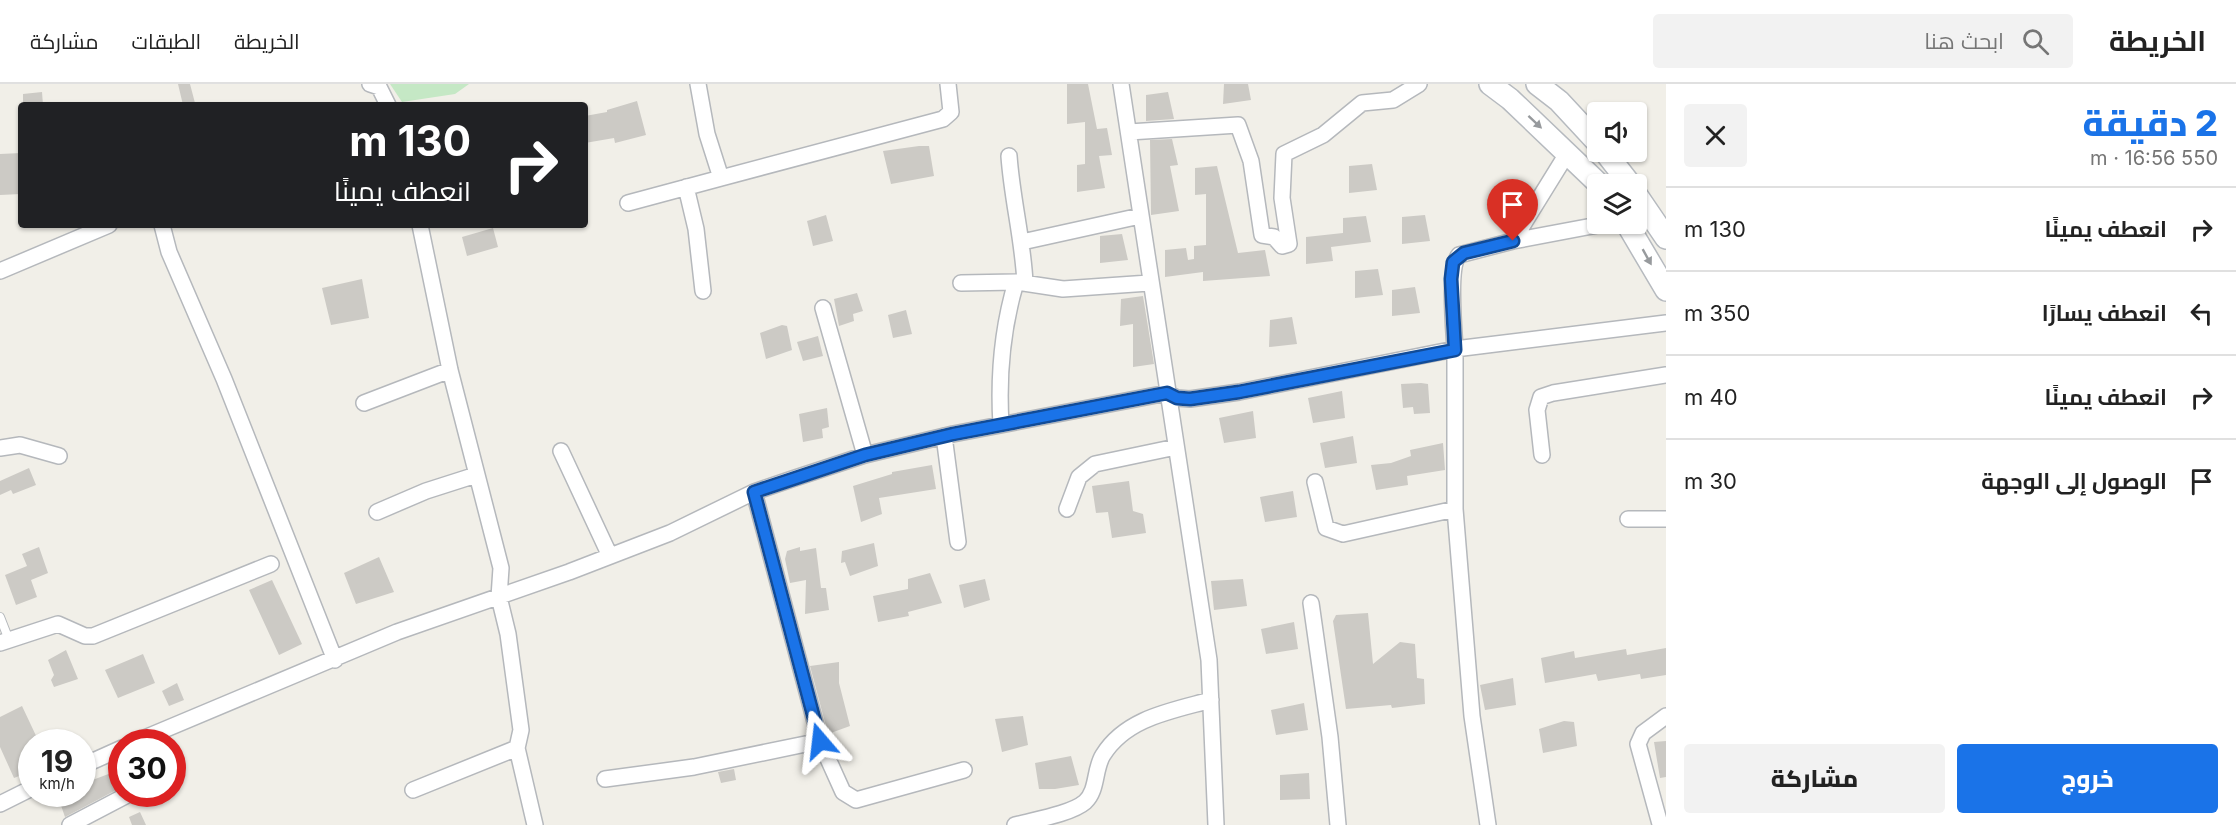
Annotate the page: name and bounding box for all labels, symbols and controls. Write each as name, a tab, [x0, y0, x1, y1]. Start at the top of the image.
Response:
search box	[1653, 14, 2073, 68]
text: الخريطة	[2109, 24, 2206, 58]
icon: search	[2019, 25, 2052, 58]
text: ابحث هنا	[1924, 28, 2004, 54]
text: مشاركة	[30, 29, 99, 54]
text: الطبقات	[132, 29, 201, 54]
text: الخريطة	[234, 29, 300, 54]
text: 2 دقيقة	[2083, 101, 2218, 145]
map controls	[1587, 102, 1647, 234]
button: sound	[1587, 102, 1647, 162]
button: close	[1684, 104, 1747, 167]
text: 130 m	[349, 115, 471, 166]
one-way arrow	[1527, 115, 1542, 129]
icon: right	[492, 126, 570, 204]
text: 550 m · 16:56	[2090, 146, 2218, 170]
button: layers	[1587, 174, 1647, 234]
text: انعطف يمينًا	[334, 175, 471, 208]
pin	[1487, 179, 1538, 241]
icon: arrive	[1496, 188, 1529, 221]
icon: right	[2185, 213, 2218, 246]
text: 130 m	[1684, 216, 1746, 242]
text: انعطف يمينًا	[2045, 216, 2167, 242]
one-way arrow	[1642, 248, 1652, 265]
icon: left	[2185, 297, 2218, 330]
text: 350 m	[1684, 300, 1750, 326]
text: انعطف يسارًا	[2042, 300, 2167, 326]
icon: right	[2185, 381, 2218, 414]
text: 40 m	[1684, 384, 1738, 410]
text: انعطف يمينًا	[2045, 384, 2167, 410]
icon: arrive	[2185, 465, 2218, 498]
text: 30 m	[1684, 468, 1737, 494]
text: الوصول إلى الوجهة	[1981, 468, 2167, 494]
position arrow	[788, 709, 852, 773]
speed limit sign: 30	[108, 729, 186, 807]
text: 19	[41, 743, 73, 779]
button: مشاركة	[1684, 744, 1945, 813]
button: خروج	[1957, 744, 2218, 813]
text: km/h	[39, 774, 75, 793]

